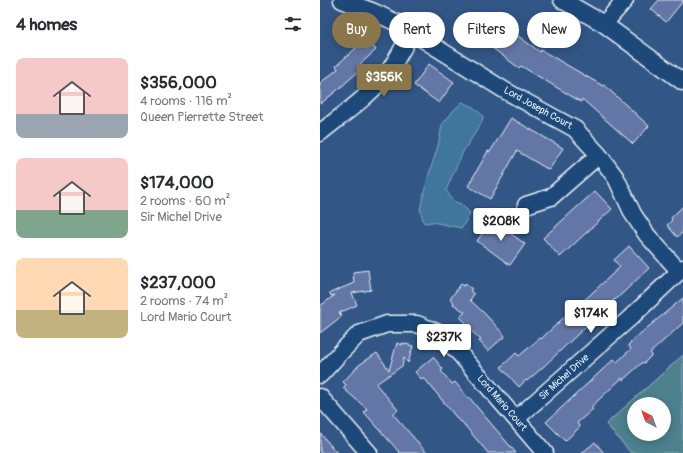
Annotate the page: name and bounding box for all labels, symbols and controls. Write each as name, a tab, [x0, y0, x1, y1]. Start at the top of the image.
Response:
chip: Buy	[332, 12, 381, 48]
chip: Rent	[389, 12, 445, 48]
chip: Filters	[453, 12, 519, 48]
chip: New	[527, 12, 581, 48]
icon: filters	[282, 13, 304, 35]
text: 4 homes	[16, 14, 77, 35]
pin: $356K	[356, 64, 412, 98]
text: $356K	[366, 69, 402, 85]
text: $356,000	[140, 72, 217, 93]
icon: home	[48, 74, 96, 122]
street label: Lord Joseph Court	[502, 84, 575, 132]
text: 4 rooms · 116 m²	[140, 93, 232, 109]
text: Queen Pierrette Street	[140, 109, 264, 125]
text: $174,000	[140, 172, 214, 193]
icon: home	[48, 174, 96, 222]
text: 2 rooms · 60 m²	[140, 193, 230, 209]
pin: $208K	[473, 208, 529, 242]
text: Sir Michel Drive	[140, 209, 222, 225]
text: $208K	[482, 213, 520, 229]
text: $237,000	[140, 272, 216, 293]
icon: home	[48, 274, 96, 322]
text: 2 rooms · 74 m²	[140, 293, 228, 309]
pin: $174K	[563, 300, 619, 334]
text: $174K	[574, 305, 608, 321]
text: Lord Mario Court	[140, 309, 231, 325]
pin: $237K	[416, 324, 472, 358]
text: $237K	[426, 329, 462, 345]
street label: Sir Michel Drive	[537, 351, 591, 403]
street label: Lord Mario Court	[474, 373, 530, 434]
north arrow	[627, 397, 671, 441]
map controls	[627, 397, 671, 441]

